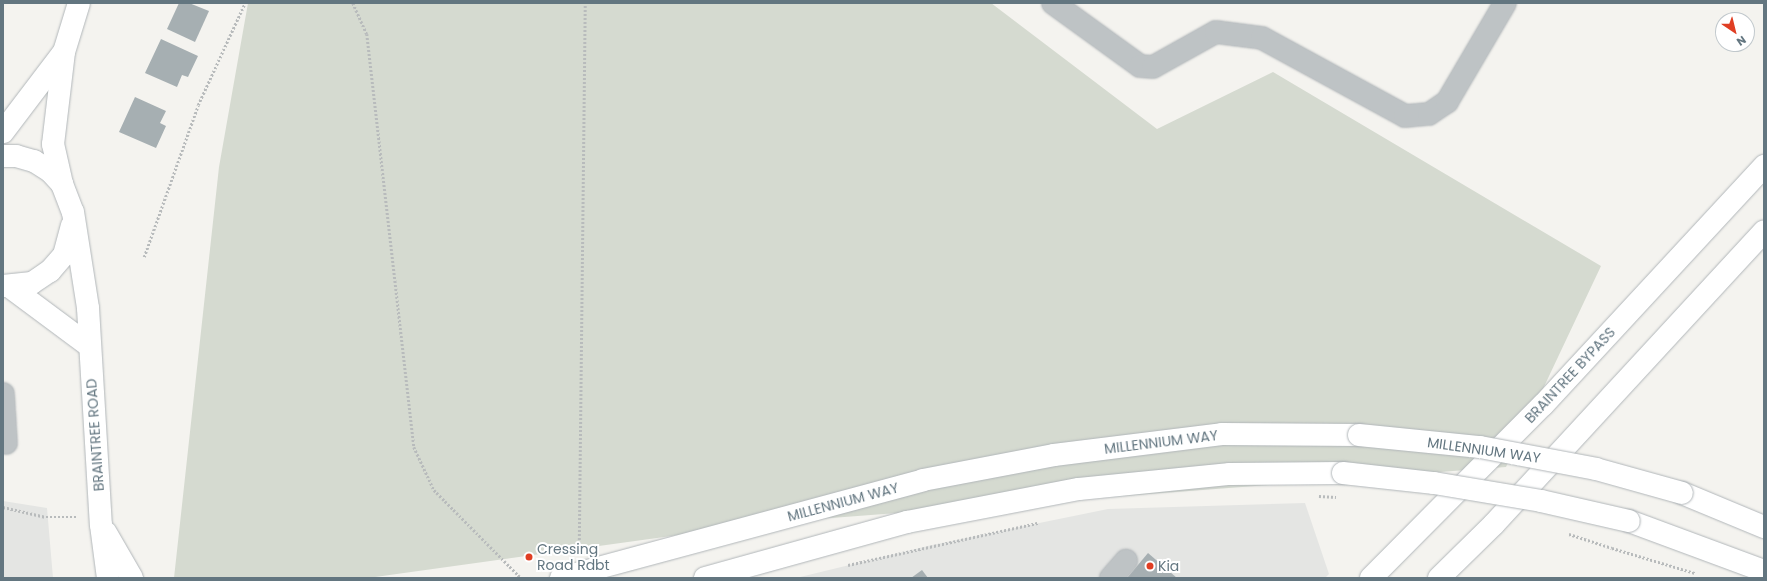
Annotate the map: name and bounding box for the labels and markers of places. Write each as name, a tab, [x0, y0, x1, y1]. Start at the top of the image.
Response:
place label: Cressing Road Rdbt	[537, 541, 610, 574]
marker: Cressing Road Rdbt	[524, 552, 534, 562]
place label: Kia	[1158, 558, 1179, 574]
marker: Kia	[1145, 561, 1155, 571]

